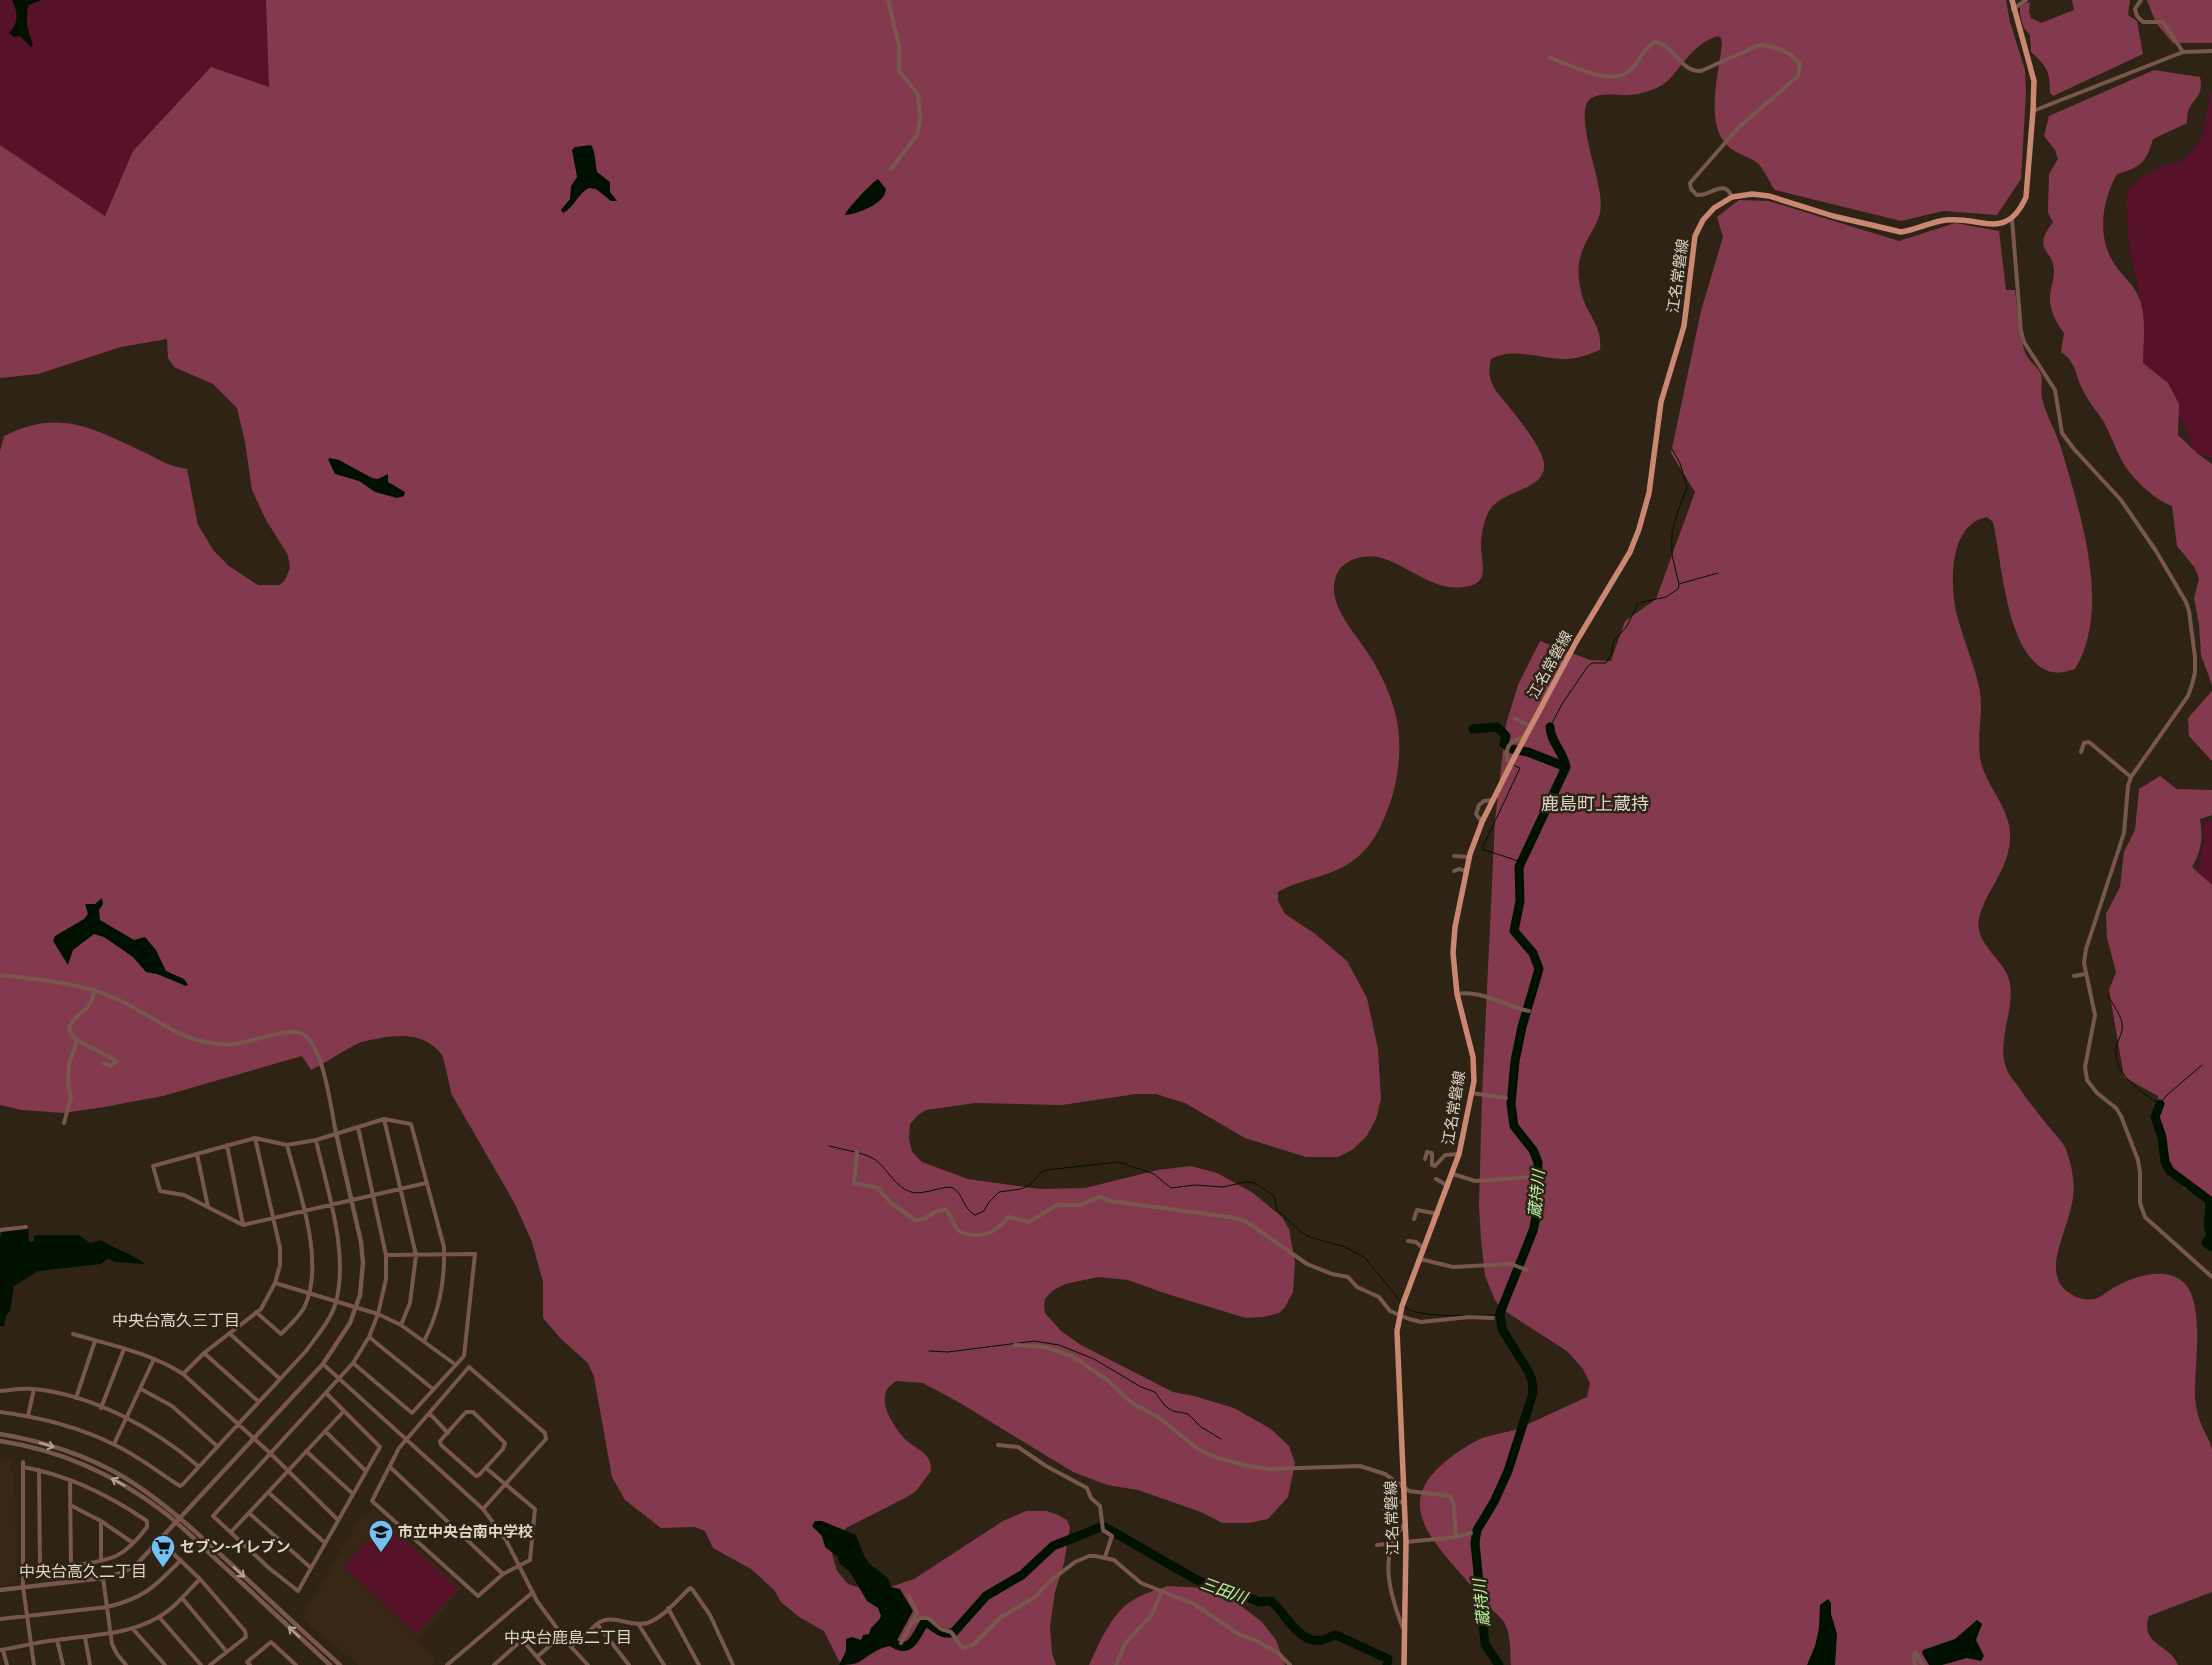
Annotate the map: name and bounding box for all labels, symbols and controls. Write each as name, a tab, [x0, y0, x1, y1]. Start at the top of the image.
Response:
street label: 江名常磐線	[1663, 237, 1692, 314]
street label: 江名常磐線	[1523, 627, 1576, 702]
district label: 鹿島町上蔵持	[1541, 792, 1649, 815]
street label: 江名常磐線	[1438, 1069, 1469, 1146]
water label: 蔵持川	[1524, 1167, 1548, 1219]
district label: 中央台高久三丁目	[112, 1310, 240, 1330]
one-way arrow	[39, 1441, 55, 1451]
one-way arrow	[110, 1477, 125, 1487]
street label: 江名常磐線	[1381, 1480, 1402, 1556]
school or university icon: 市立中央台南中学校	[368, 1519, 394, 1553]
place label: 市立中央台南中学校	[398, 1522, 533, 1541]
supermarket icon: セブン-イレブン	[150, 1534, 176, 1568]
place label: セブン-イレブン	[180, 1537, 290, 1556]
district label: 中央台高久二丁目	[19, 1561, 147, 1581]
one-way arrow	[233, 1566, 245, 1578]
water label: 三田川	[1198, 1572, 1252, 1608]
water label: 蔵持川	[1468, 1576, 1493, 1628]
one-way arrow	[288, 1626, 301, 1638]
district label: 中央台鹿島二丁目	[504, 1627, 632, 1647]

